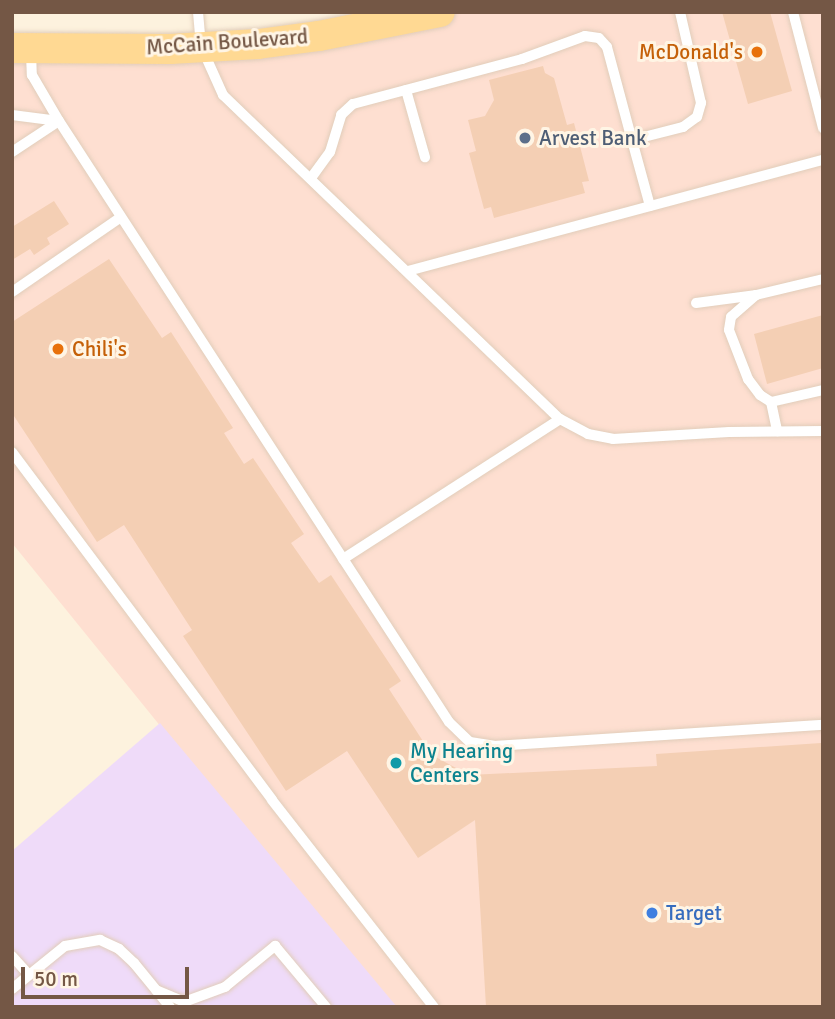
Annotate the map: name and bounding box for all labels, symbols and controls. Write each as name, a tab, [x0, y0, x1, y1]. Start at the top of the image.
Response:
street label: McCain Boulevard	[145, 24, 309, 60]
place label: McDonald's	[639, 39, 743, 65]
marker: McDonald's	[749, 44, 765, 60]
place label: Arvest Bank	[539, 125, 646, 151]
marker: Arvest Bank	[517, 130, 533, 146]
place label: Chili's	[72, 336, 127, 362]
marker: Chili's	[50, 341, 66, 357]
place label: My Hearing Centers	[410, 738, 513, 788]
marker: My Hearing Centers	[388, 755, 404, 771]
place label: Target	[666, 900, 722, 926]
marker: Target	[644, 905, 660, 921]
scale bar	[24, 953, 192, 997]
text: 50 m	[34, 966, 78, 992]

